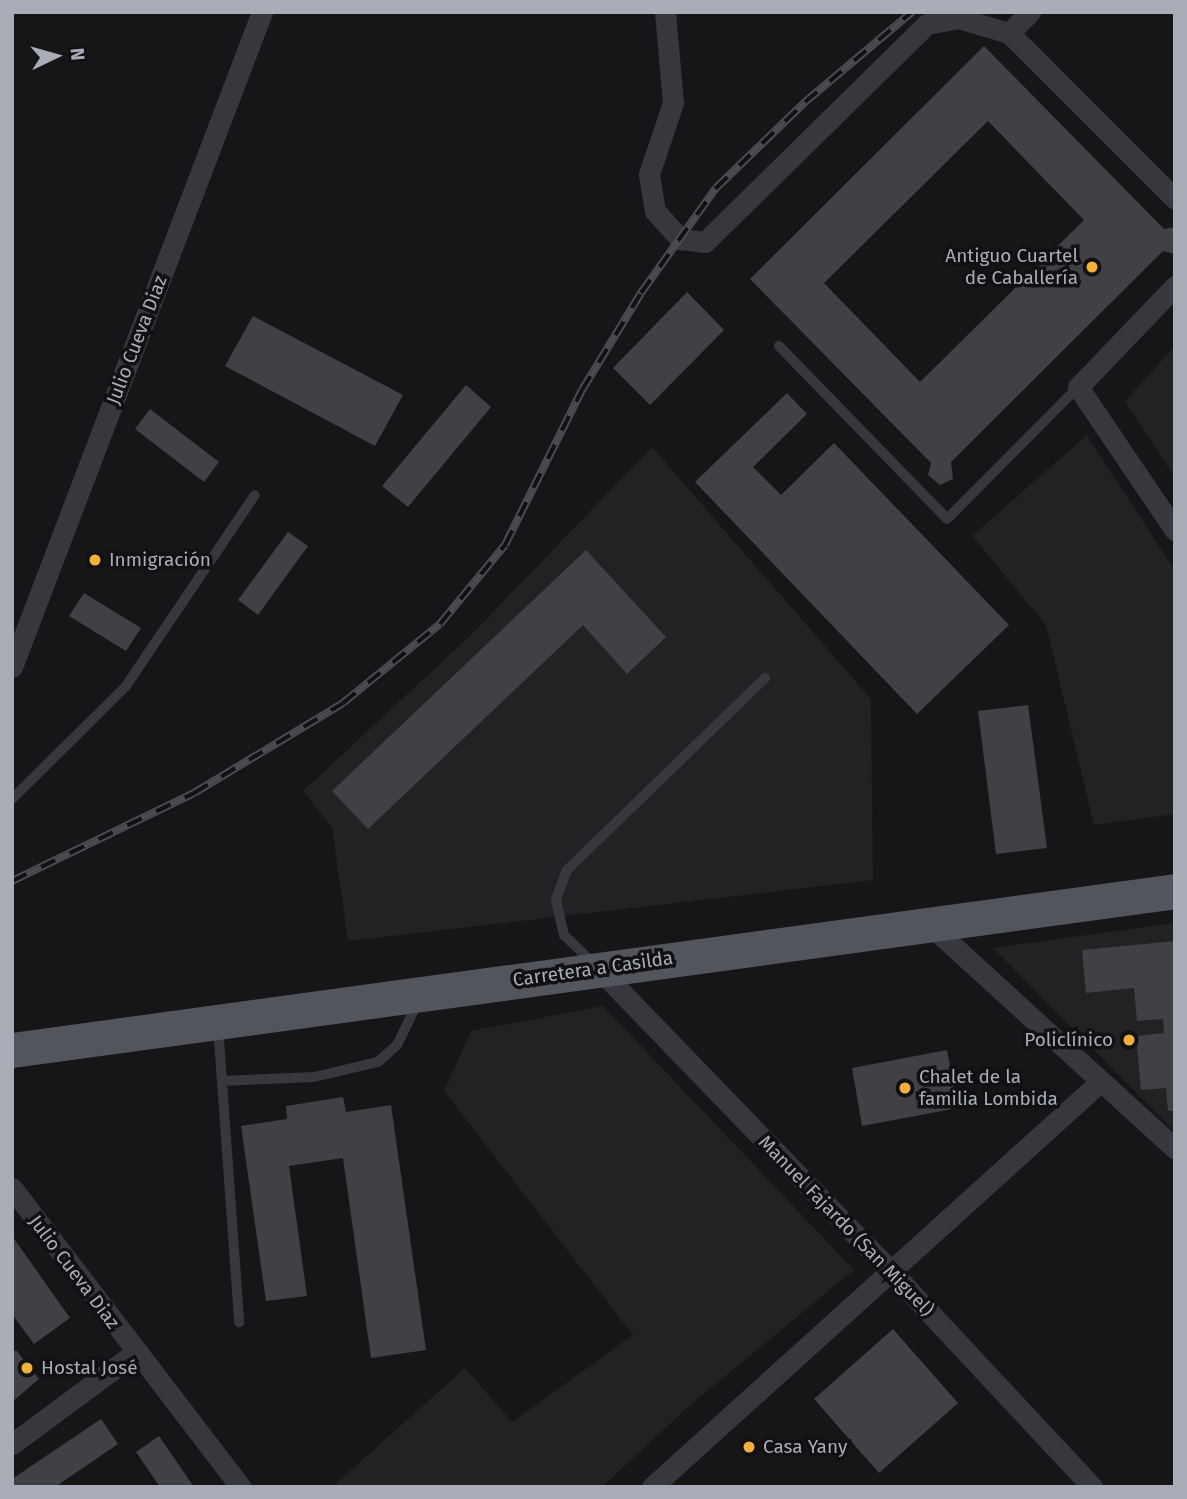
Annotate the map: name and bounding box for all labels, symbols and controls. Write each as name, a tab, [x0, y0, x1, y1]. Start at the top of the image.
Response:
north arrow	[21, 21, 91, 91]
text: N	[65, 47, 89, 61]
place label: Antiguo Cuartel de Caballería	[945, 245, 1078, 289]
marker: Antiguo Cuartel de Caballería	[1084, 259, 1100, 275]
street label: Julio Cueva Diaz	[102, 272, 172, 408]
place label: Inmigración	[109, 549, 211, 571]
marker: Inmigración	[87, 552, 103, 568]
street label: Carretera a Casilda	[511, 946, 675, 992]
place label: Policlínico	[1024, 1029, 1113, 1051]
marker: Policlínico	[1119, 1030, 1139, 1050]
place label: Chalet de la familia Lombida	[919, 1066, 1058, 1110]
marker: Chalet de la familia Lombida	[897, 1080, 913, 1096]
street label: Manuel Fajardo (San Miguel)	[754, 1131, 938, 1321]
street label: Julio Cueva Diaz	[24, 1211, 124, 1333]
place label: Hostal José	[41, 1357, 137, 1379]
marker: Hostal José	[19, 1360, 35, 1376]
place label: Casa Yany	[763, 1436, 847, 1458]
marker: Casa Yany	[741, 1439, 757, 1455]

